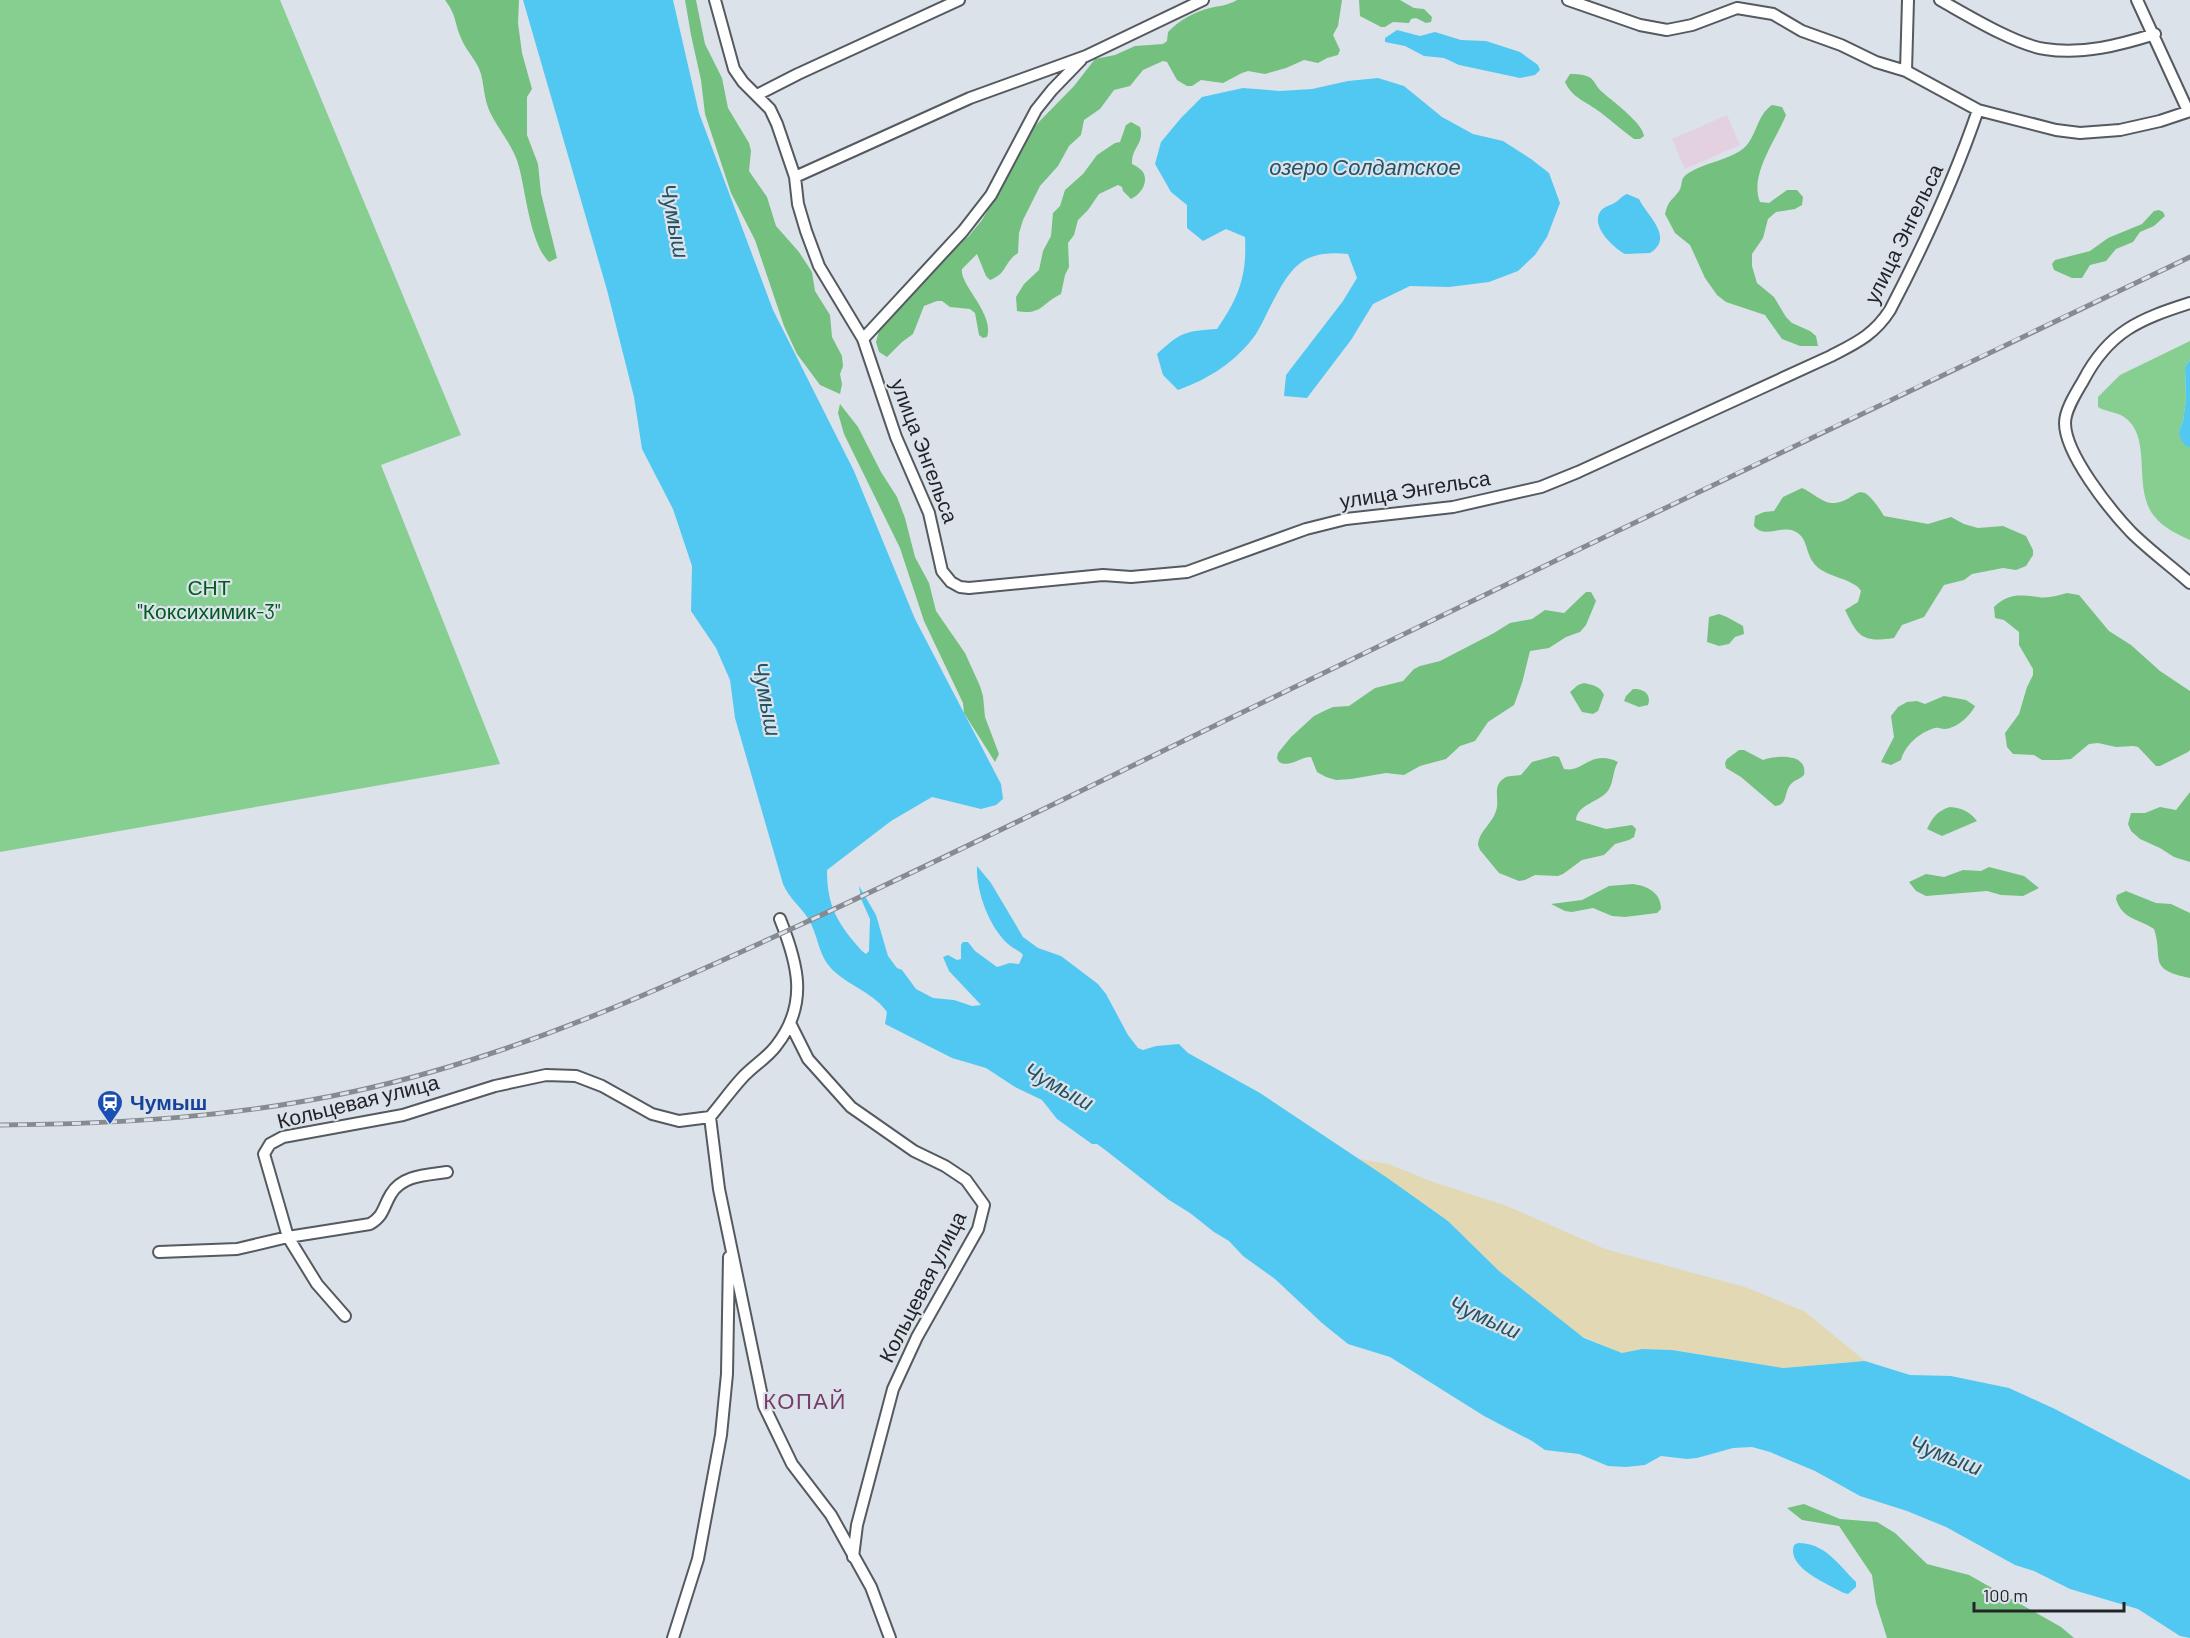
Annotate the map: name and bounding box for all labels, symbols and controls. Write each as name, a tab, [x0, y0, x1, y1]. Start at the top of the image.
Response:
water label: озеро Солдатское	[1269, 153, 1461, 180]
street label: улица Энгельса	[1858, 159, 1947, 307]
water label: Чумыш	[655, 181, 696, 260]
street label: улица Энгельса	[886, 375, 964, 526]
street label: улица Энгельса	[1338, 464, 1492, 513]
park label: СНТ "Коксихимик-3"	[137, 574, 281, 623]
water label: Чумыш	[747, 659, 788, 738]
water label: Чумыш	[1020, 1055, 1099, 1116]
street label: Кольцевая улица	[274, 1068, 442, 1133]
station icon: Чумыш	[95, 1088, 125, 1126]
place label: Чумыш	[130, 1089, 207, 1114]
street label: Кольцевая улица	[873, 1206, 971, 1366]
water label: Чумыш	[1445, 1289, 1525, 1344]
district label: КОПАЙ	[763, 1387, 847, 1413]
water label: Чумыш	[1906, 1428, 1986, 1481]
scale bar	[1974, 1575, 2124, 1613]
text: 100 m	[1983, 1584, 2028, 1606]

